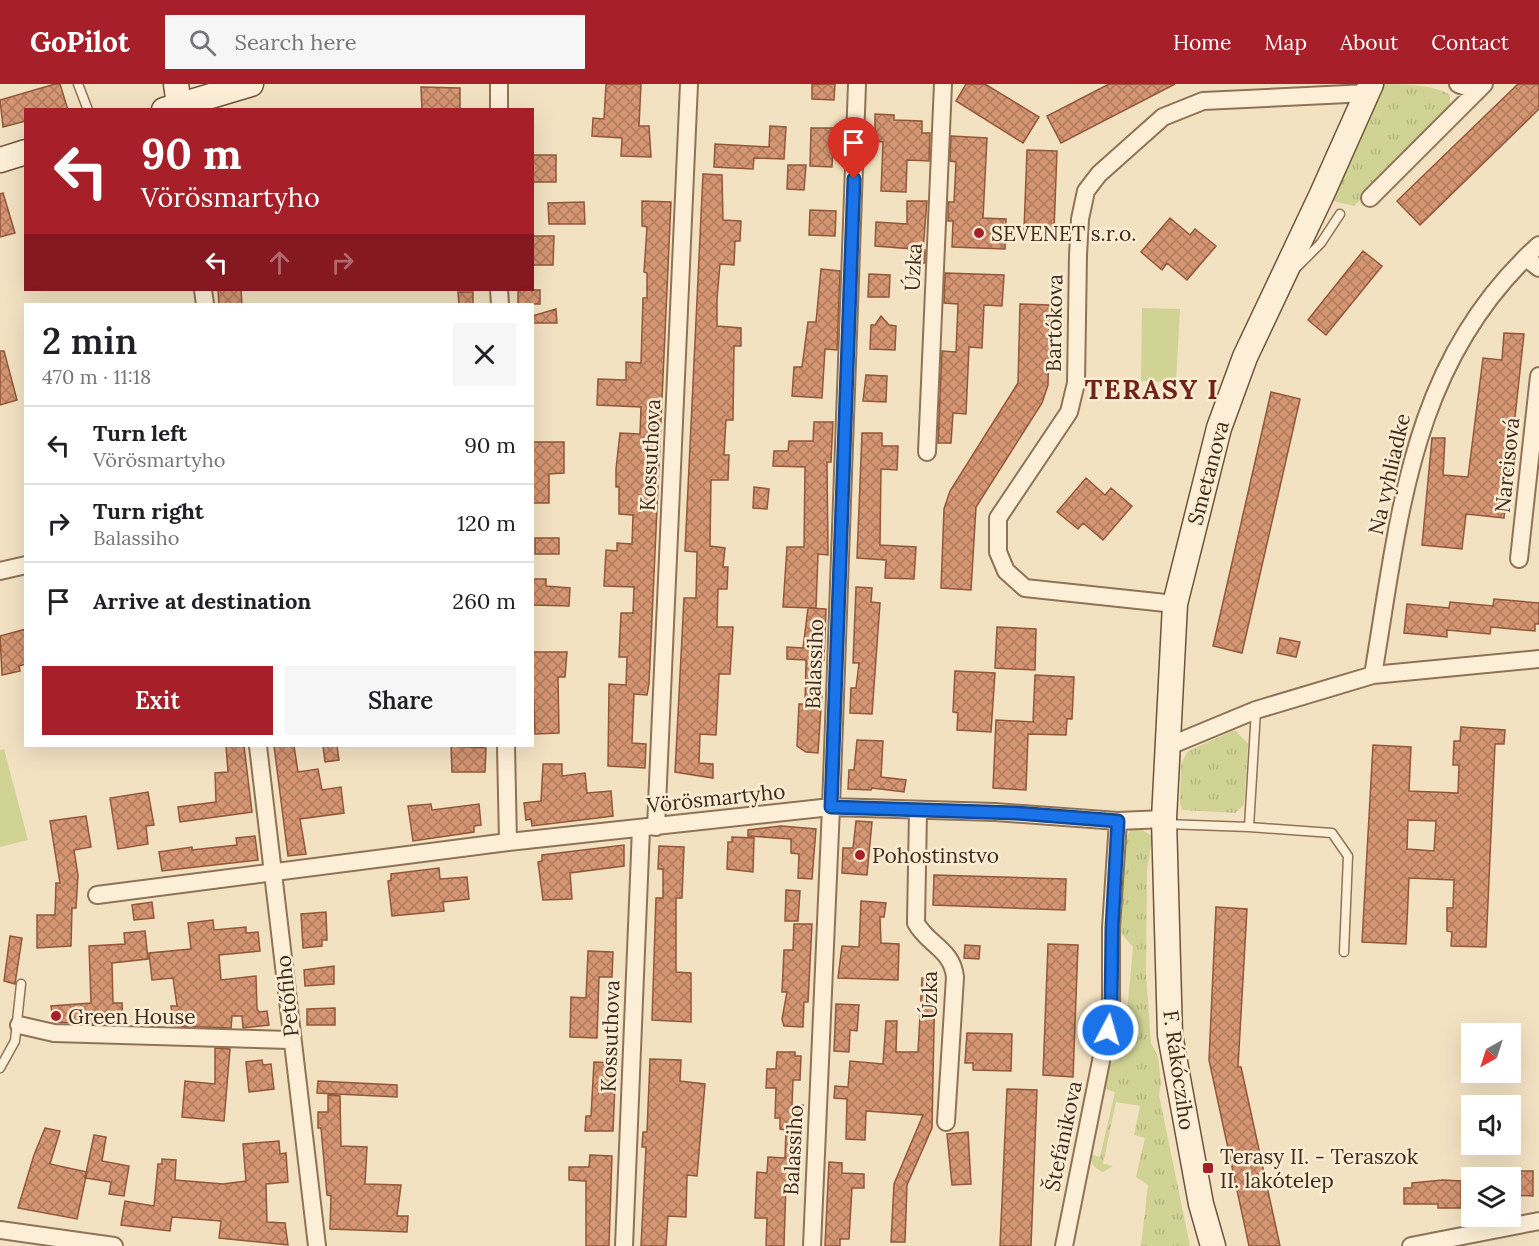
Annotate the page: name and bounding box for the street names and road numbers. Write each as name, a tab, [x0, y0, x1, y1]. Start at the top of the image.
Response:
street label: Úzka	[898, 242, 928, 292]
street label: Bartókova	[1040, 274, 1068, 372]
street label: Kossuthova	[634, 398, 666, 512]
street label: Na vyhliadke	[1362, 411, 1416, 537]
street label: Narcisová	[1489, 416, 1525, 514]
street label: Smetanova	[1181, 418, 1235, 528]
street label: Balassiho	[799, 618, 829, 710]
street label: Vörösmartyho	[644, 777, 787, 819]
street label: Petőfiho	[269, 954, 305, 1038]
street label: Úzka	[916, 971, 943, 1019]
street label: Kossuthova	[595, 979, 625, 1093]
street label: F. Rákócziho	[1157, 1008, 1201, 1132]
street label: Štefánikova	[1038, 1078, 1088, 1194]
street label: Balassiho	[777, 1104, 809, 1196]

